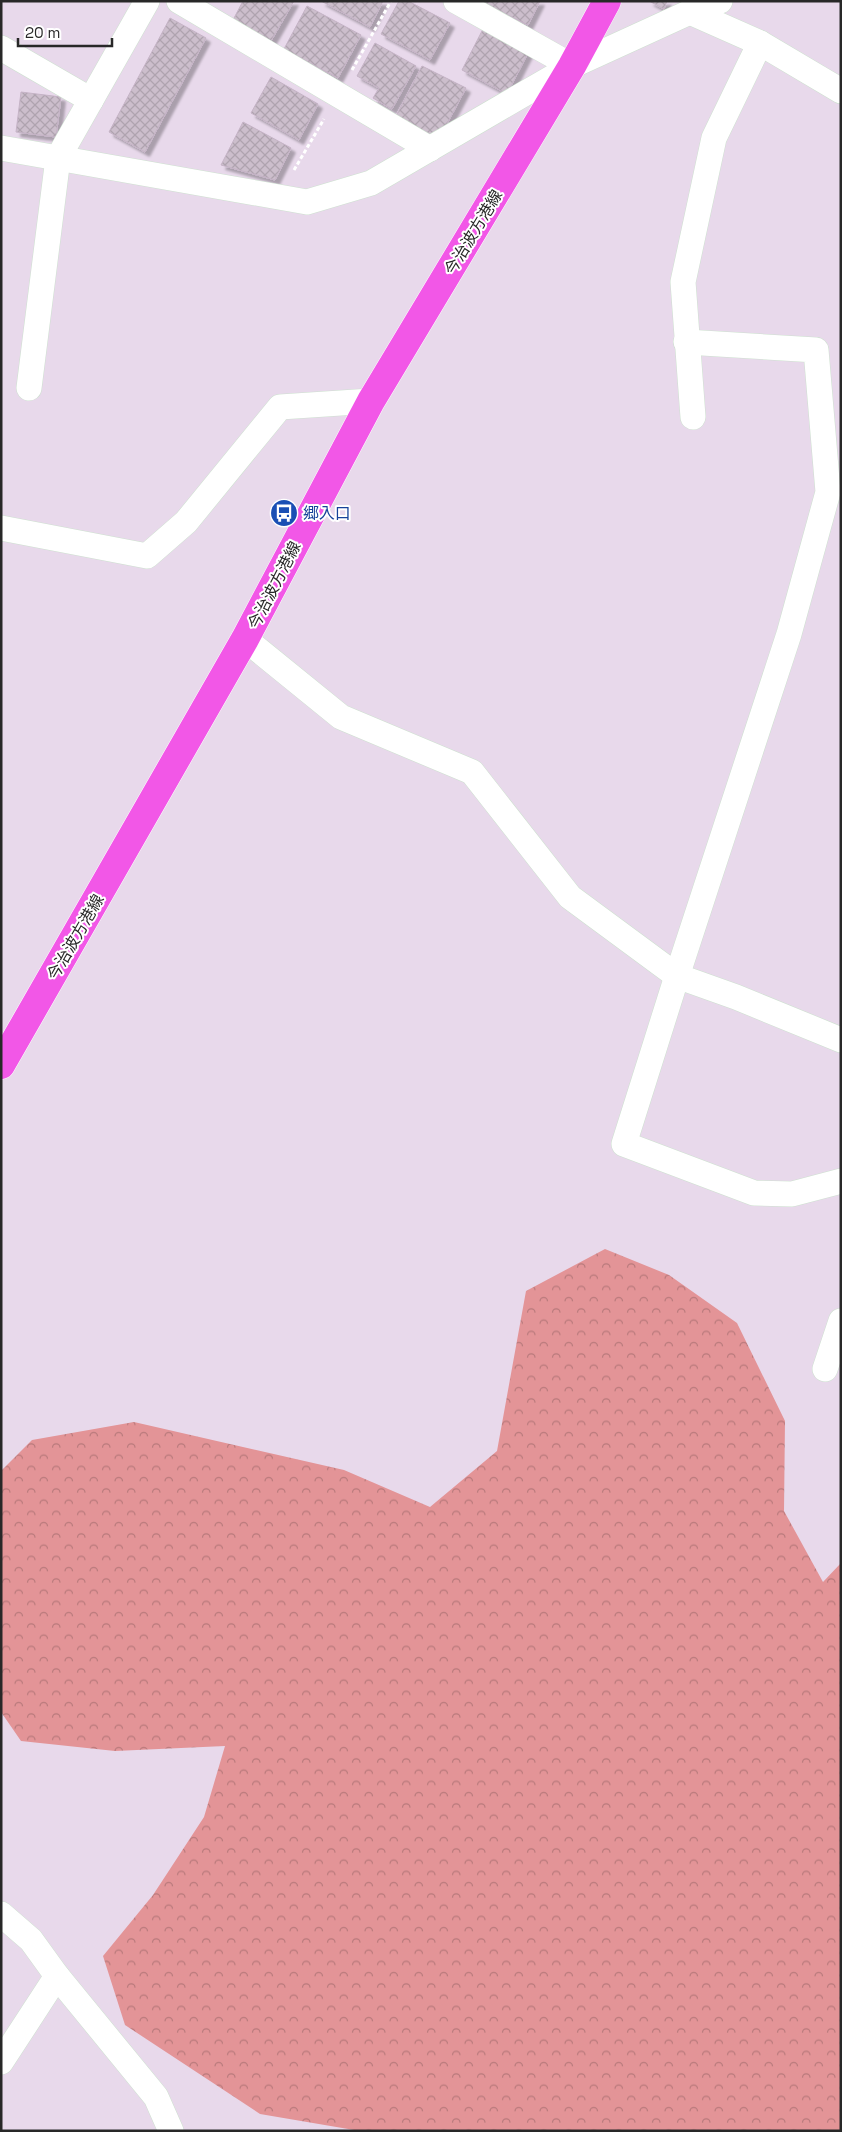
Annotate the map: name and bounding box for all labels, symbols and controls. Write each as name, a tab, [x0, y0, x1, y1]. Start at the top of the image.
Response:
scale bar	[18, 15, 111, 47]
text: 20 m	[25, 23, 60, 42]
street label: 今治波方港線	[440, 186, 507, 279]
bus stop icon: 郷入口	[269, 498, 299, 528]
place label: 郷入口	[303, 503, 351, 524]
street label: 今治波方港線	[243, 538, 306, 633]
street label: 今治波方港線	[42, 890, 109, 984]

